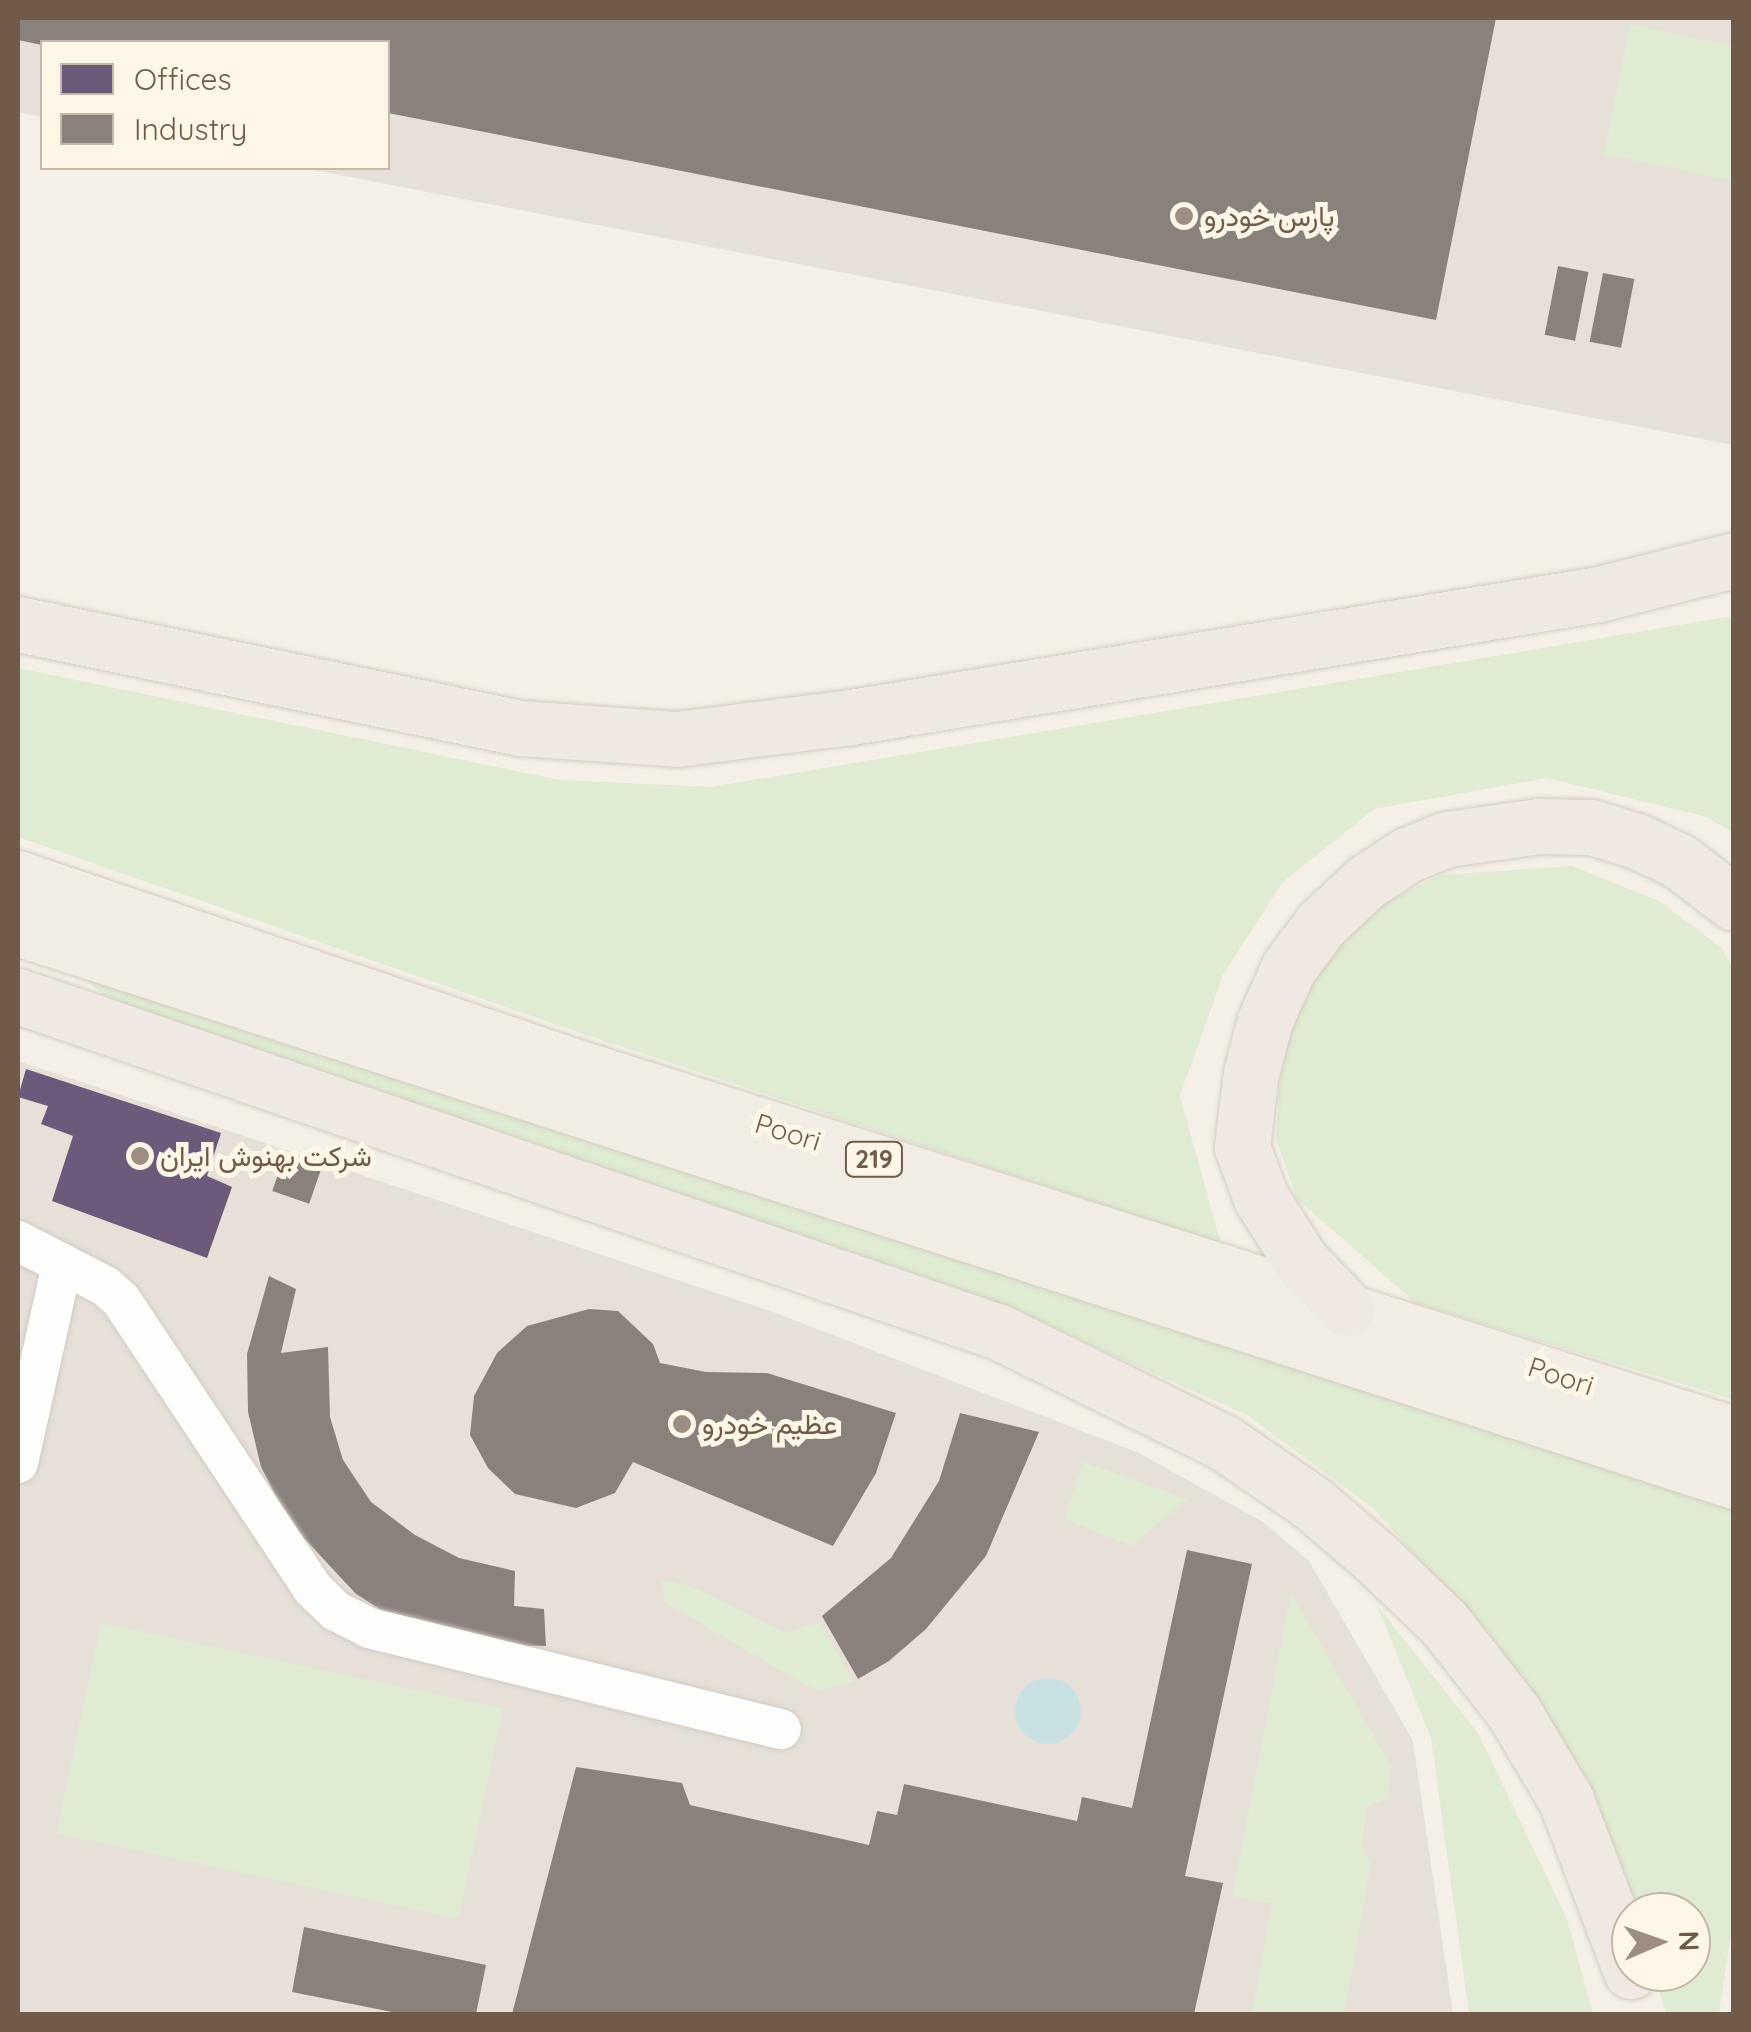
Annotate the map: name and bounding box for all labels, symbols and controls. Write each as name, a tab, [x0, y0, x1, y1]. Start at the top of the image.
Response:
legend	[40, 40, 390, 170]
text: Offices	[134, 60, 232, 98]
text: Industry	[134, 110, 247, 148]
place label: پارس خودرو	[1204, 199, 1334, 233]
marker: پارس خودرو	[1173, 205, 1195, 227]
street label: Poori	[751, 1106, 825, 1158]
place label: شرکت بهنوش ایران	[160, 1139, 372, 1173]
road number: 219	[844, 1139, 904, 1179]
marker: شرکت بهنوش ایران	[129, 1145, 151, 1167]
street label: Poori	[1524, 1350, 1598, 1402]
place label: عظیم خودرو	[702, 1407, 837, 1441]
marker: عظیم خودرو	[671, 1413, 693, 1435]
north arrow	[1611, 1892, 1711, 1992]
text: N	[1672, 1930, 1707, 1952]

